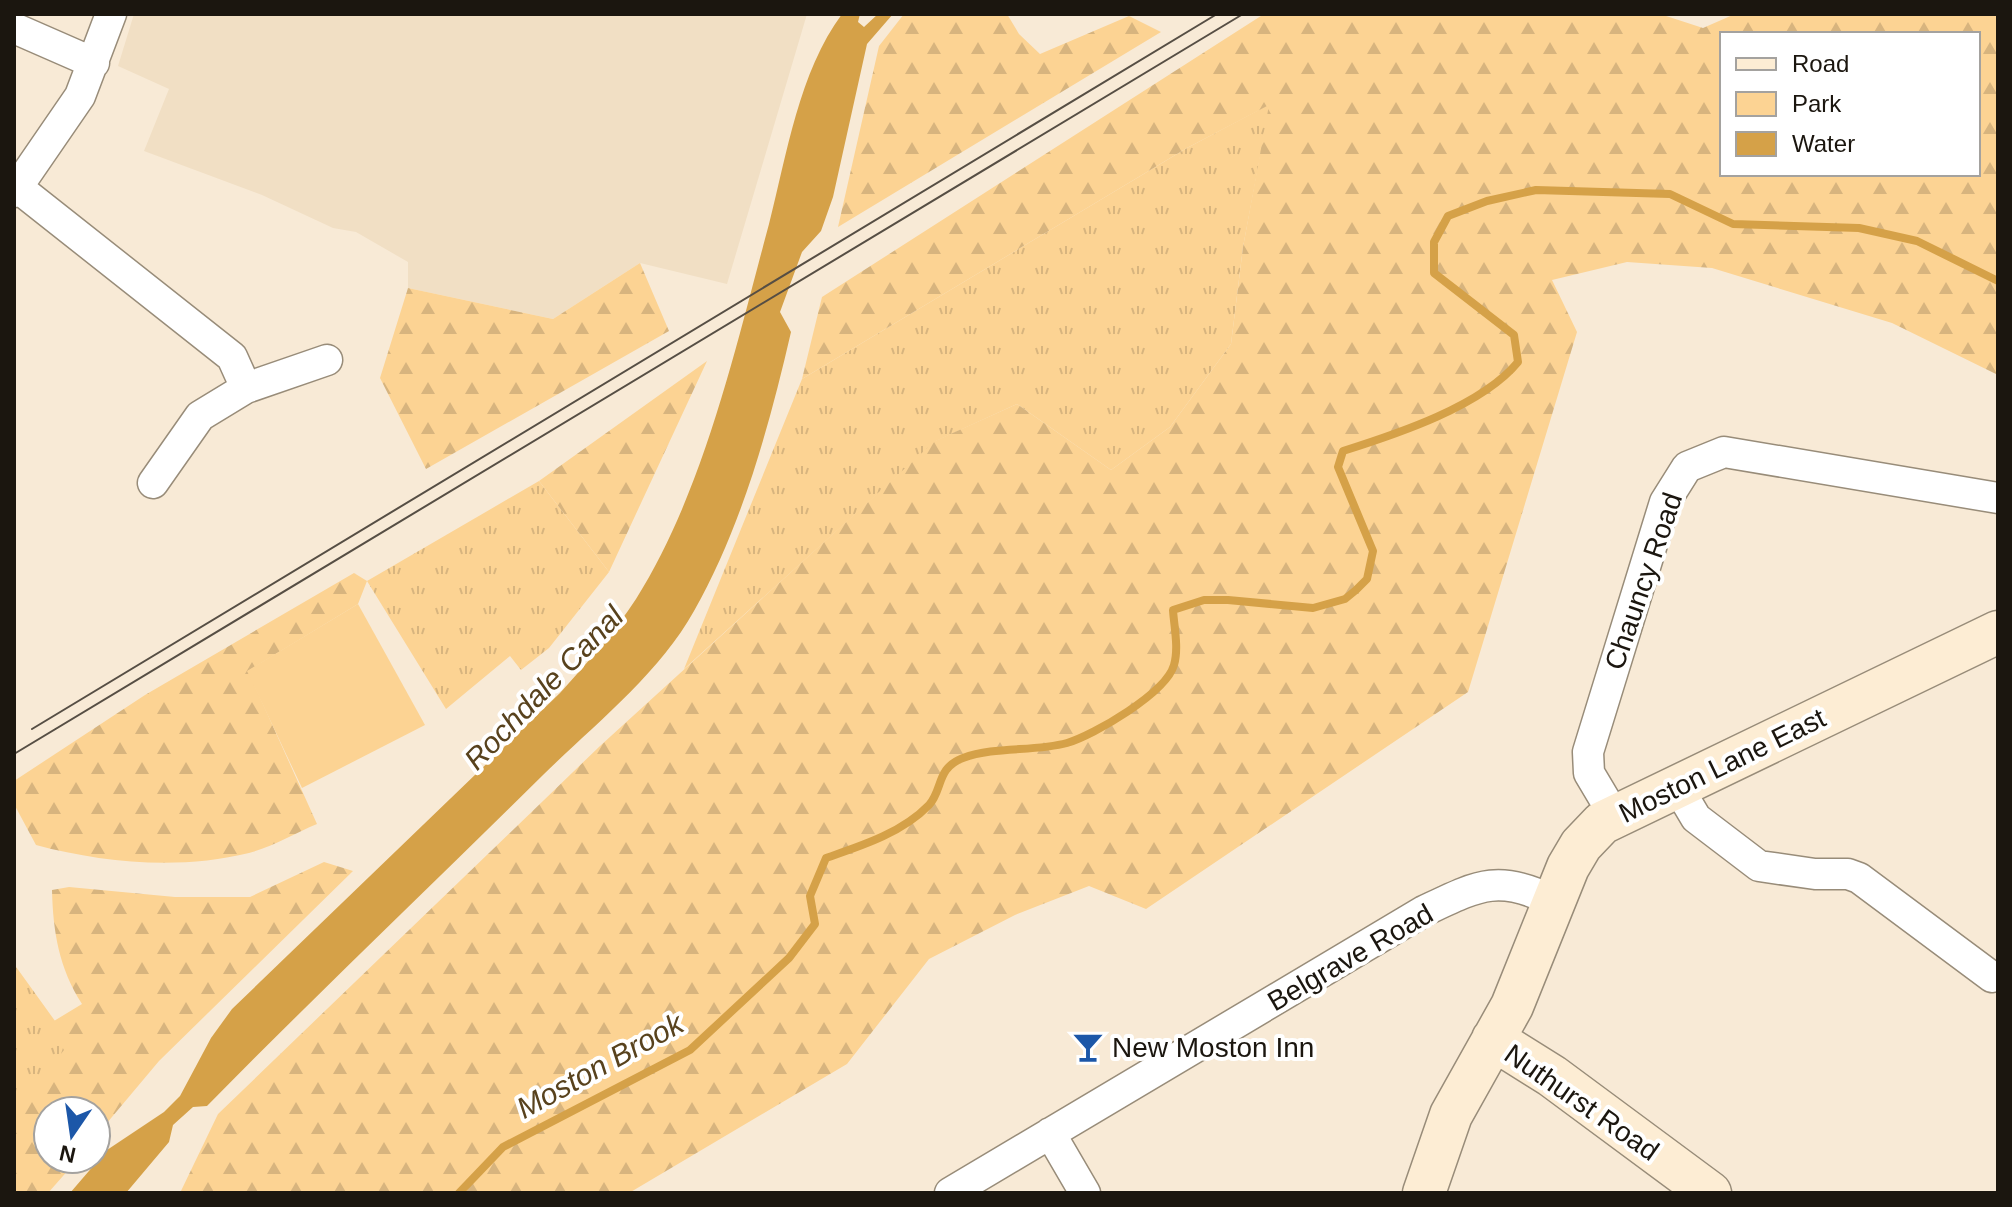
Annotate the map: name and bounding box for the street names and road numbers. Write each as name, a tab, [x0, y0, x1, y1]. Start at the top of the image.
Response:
street label: Chauncy Road	[1599, 489, 1688, 674]
street label: Moston Lane East	[1614, 702, 1831, 829]
street label: Belgrave Road	[1262, 898, 1438, 1017]
street label: Nuthurst Road	[1499, 1038, 1665, 1167]

